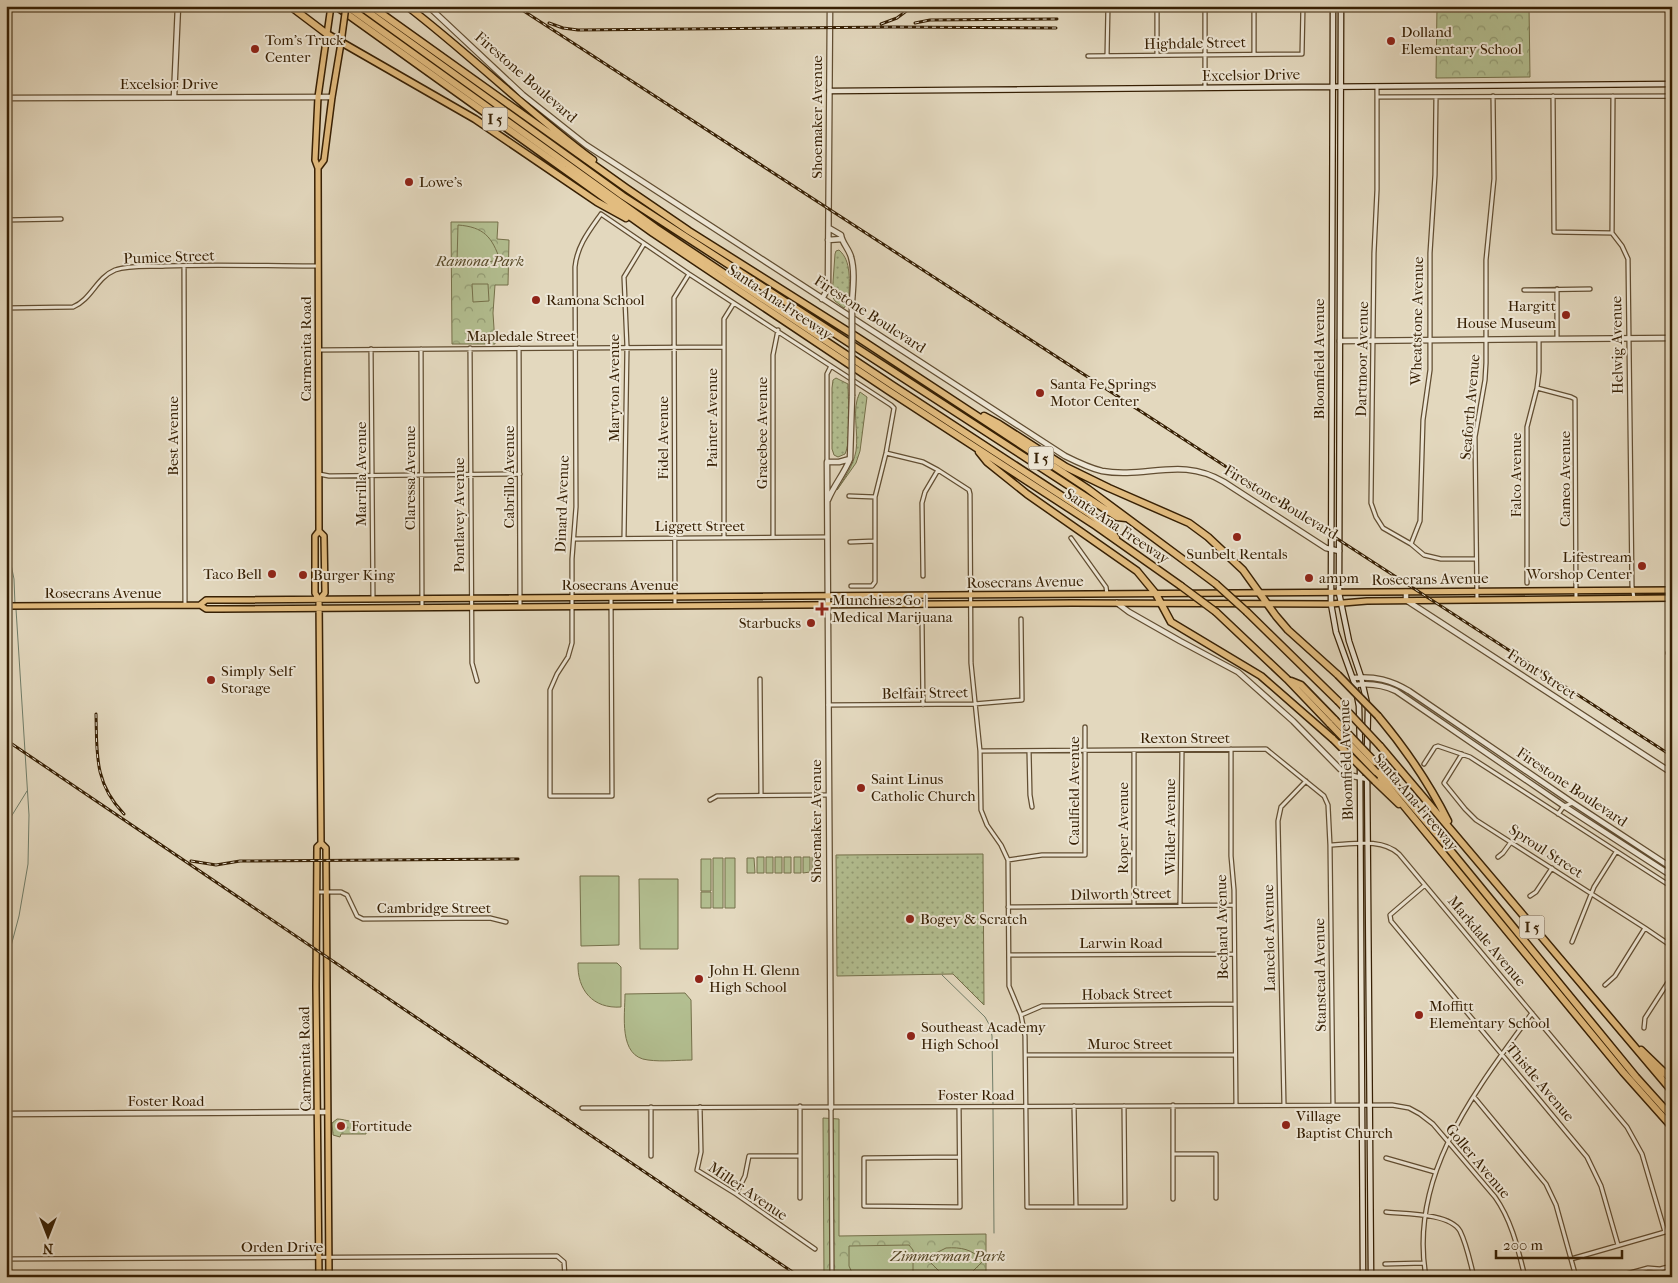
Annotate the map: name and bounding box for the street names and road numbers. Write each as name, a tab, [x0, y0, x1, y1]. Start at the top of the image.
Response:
street label: Firestone Boulevard	[471, 28, 581, 127]
street label: Highdale Street	[1144, 33, 1247, 53]
street label: Shoemaker Avenue	[808, 55, 826, 179]
street label: Excelsior Drive	[1202, 65, 1301, 85]
street label: Excelsior Drive	[120, 75, 219, 93]
road number: I 5	[482, 108, 508, 130]
street label: Pumice Street	[123, 246, 216, 268]
street label: Wheatstone Avenue	[1407, 256, 1427, 387]
street label: Santa Ana Freeway	[724, 260, 836, 344]
street label: Firestone Boulevard	[811, 271, 930, 357]
street label: Helwig Avenue	[1607, 295, 1627, 394]
street label: Carmenita Road	[297, 296, 315, 402]
street label: Bloomfield Avenue	[1310, 298, 1328, 419]
street label: Dartmoor Avenue	[1352, 300, 1372, 417]
street label: Mapledale Street	[466, 327, 576, 345]
street label: Maryton Avenue	[605, 333, 623, 442]
street label: Seaforth Avenue	[1456, 353, 1484, 461]
street label: Painter Avenue	[703, 368, 721, 468]
street label: Gracebee Avenue	[753, 376, 771, 489]
street label: Best Avenue	[164, 396, 182, 476]
street label: Fidel Avenue	[654, 396, 672, 480]
street label: Marrilla Avenue	[352, 421, 370, 526]
street label: Claressa Avenue	[401, 425, 419, 530]
street label: Cabrillo Avenue	[500, 425, 518, 529]
street label: Cameo Avenue	[1556, 430, 1574, 527]
street label: Falco Avenue	[1507, 432, 1525, 517]
road number: I 5	[1028, 446, 1054, 469]
street label: Dinard Avenue	[551, 454, 573, 553]
street label: Pontlavey Avenue	[450, 457, 468, 573]
street label: Firestone Boulevard	[1221, 461, 1342, 543]
street label: Santa Ana Freeway	[1061, 484, 1173, 568]
street label: Liggett Street	[655, 517, 746, 535]
street label: Rosecrans Avenue	[1371, 569, 1489, 589]
street label: Rosecrans Avenue	[966, 572, 1084, 592]
street label: Rosecrans Avenue	[561, 576, 679, 594]
street label: Rosecrans Avenue	[44, 584, 162, 602]
street label: Front Street	[1504, 645, 1580, 703]
street label: Belfair Street	[881, 683, 969, 703]
street label: Bloomfield Avenue	[1335, 699, 1357, 821]
street label: Rexton Street	[1140, 729, 1231, 747]
street label: Caulfield Avenue	[1065, 736, 1083, 846]
street label: Firestone Boulevard	[1513, 743, 1631, 831]
street label: Santa Ana Freeway	[1370, 749, 1463, 855]
street label: Shoemaker Avenue	[807, 759, 825, 883]
street label: Wilder Avenue	[1161, 778, 1179, 876]
street label: Roper Avenue	[1114, 781, 1132, 874]
street label: Sproul Street	[1505, 820, 1587, 882]
street label: Bechard Avenue	[1212, 874, 1232, 980]
street label: Dilworth Street	[1070, 884, 1172, 904]
street label: Lancelot Avenue	[1259, 884, 1279, 992]
street label: Markdale Avenue	[1444, 892, 1530, 990]
street label: Cambridge Street	[377, 899, 492, 917]
road number: I 5	[1520, 916, 1544, 939]
street label: Stanstead Avenue	[1310, 917, 1330, 1032]
street label: Larwin Road	[1079, 934, 1164, 952]
street label: Hoback Street	[1081, 984, 1173, 1004]
street label: Carmenita Road	[295, 1005, 315, 1112]
street label: Muroc Street	[1087, 1035, 1173, 1053]
street label: Thistle Avenue	[1502, 1039, 1579, 1125]
street label: Foster Road	[938, 1086, 1015, 1104]
street label: Foster Road	[128, 1092, 205, 1110]
street label: Goller Avenue	[1442, 1120, 1515, 1202]
street label: Miller Avenue	[705, 1158, 792, 1224]
street label: Orden Drive	[241, 1238, 324, 1256]

